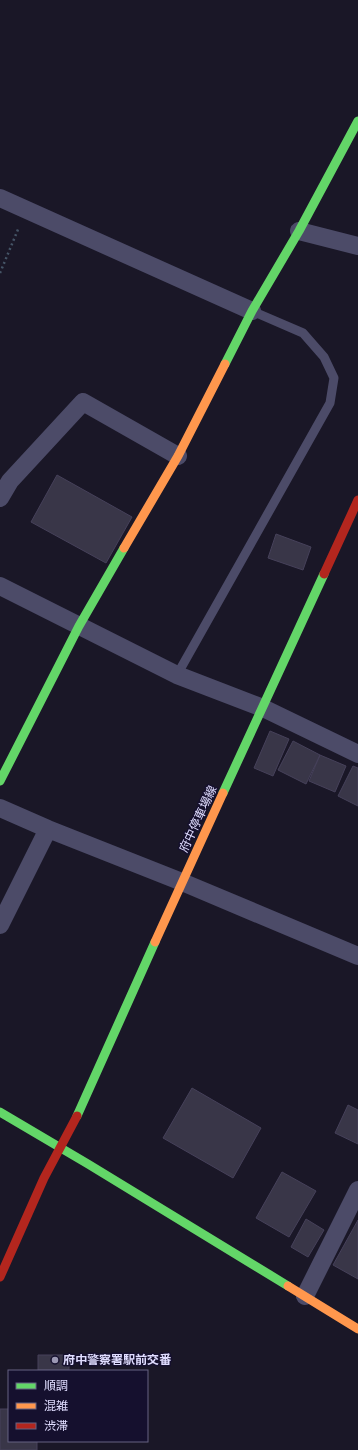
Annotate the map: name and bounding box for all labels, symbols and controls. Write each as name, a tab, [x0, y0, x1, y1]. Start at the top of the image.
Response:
street label: 府中停車場線	[176, 783, 220, 855]
place label: 府中警察署駅前交番	[63, 1353, 172, 1367]
marker: 府中警察署駅前交番	[50, 1355, 60, 1365]
legend	[8, 1370, 148, 1442]
text: 順調	[44, 1379, 68, 1393]
text: 混雑	[44, 1399, 68, 1413]
text: 渋滞	[44, 1419, 68, 1433]

